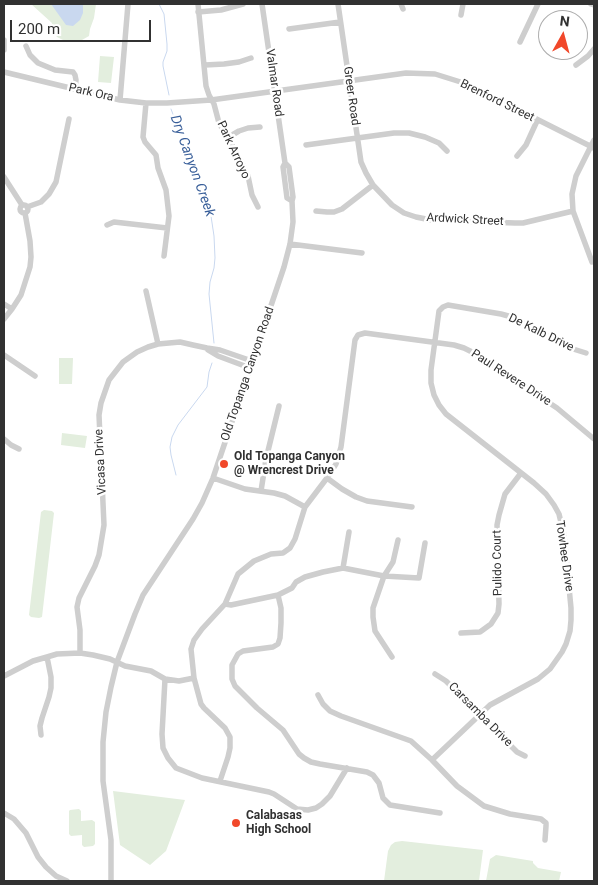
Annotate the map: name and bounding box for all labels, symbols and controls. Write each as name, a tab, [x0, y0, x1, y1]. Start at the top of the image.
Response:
scale bar	[12, 10, 154, 42]
north arrow	[538, 10, 588, 60]
text: N	[559, 13, 571, 30]
text: 200 m	[18, 20, 60, 38]
street label: Valmar Road	[262, 48, 286, 118]
street label: Greer Road	[340, 66, 362, 126]
street label: Brenford Street	[458, 77, 536, 125]
street label: Park Ora	[67, 81, 115, 105]
water label: Dry Canyon Creek	[166, 113, 218, 219]
street label: Park Arroyo	[213, 119, 253, 181]
street label: Ardwick Street	[426, 211, 504, 229]
street label: Old Topanga Canyon Road	[218, 305, 278, 443]
street label: De Kalb Drive	[506, 311, 576, 355]
street label: Paul Revere Drive	[468, 347, 554, 409]
street label: Vicasa Drive	[92, 429, 110, 495]
place label: Old Topanga Canyon @ Wrencrest Drive	[234, 450, 345, 478]
marker: Old Topanga Canyon @ Wrencrest Drive	[218, 458, 230, 470]
street label: Towhee Drive	[552, 519, 576, 593]
street label: Pulido Court	[490, 530, 506, 596]
street label: Carsamba Drive	[445, 680, 515, 750]
place label: Calabasas High School	[246, 809, 311, 837]
marker: Calabasas High School	[230, 817, 242, 829]

